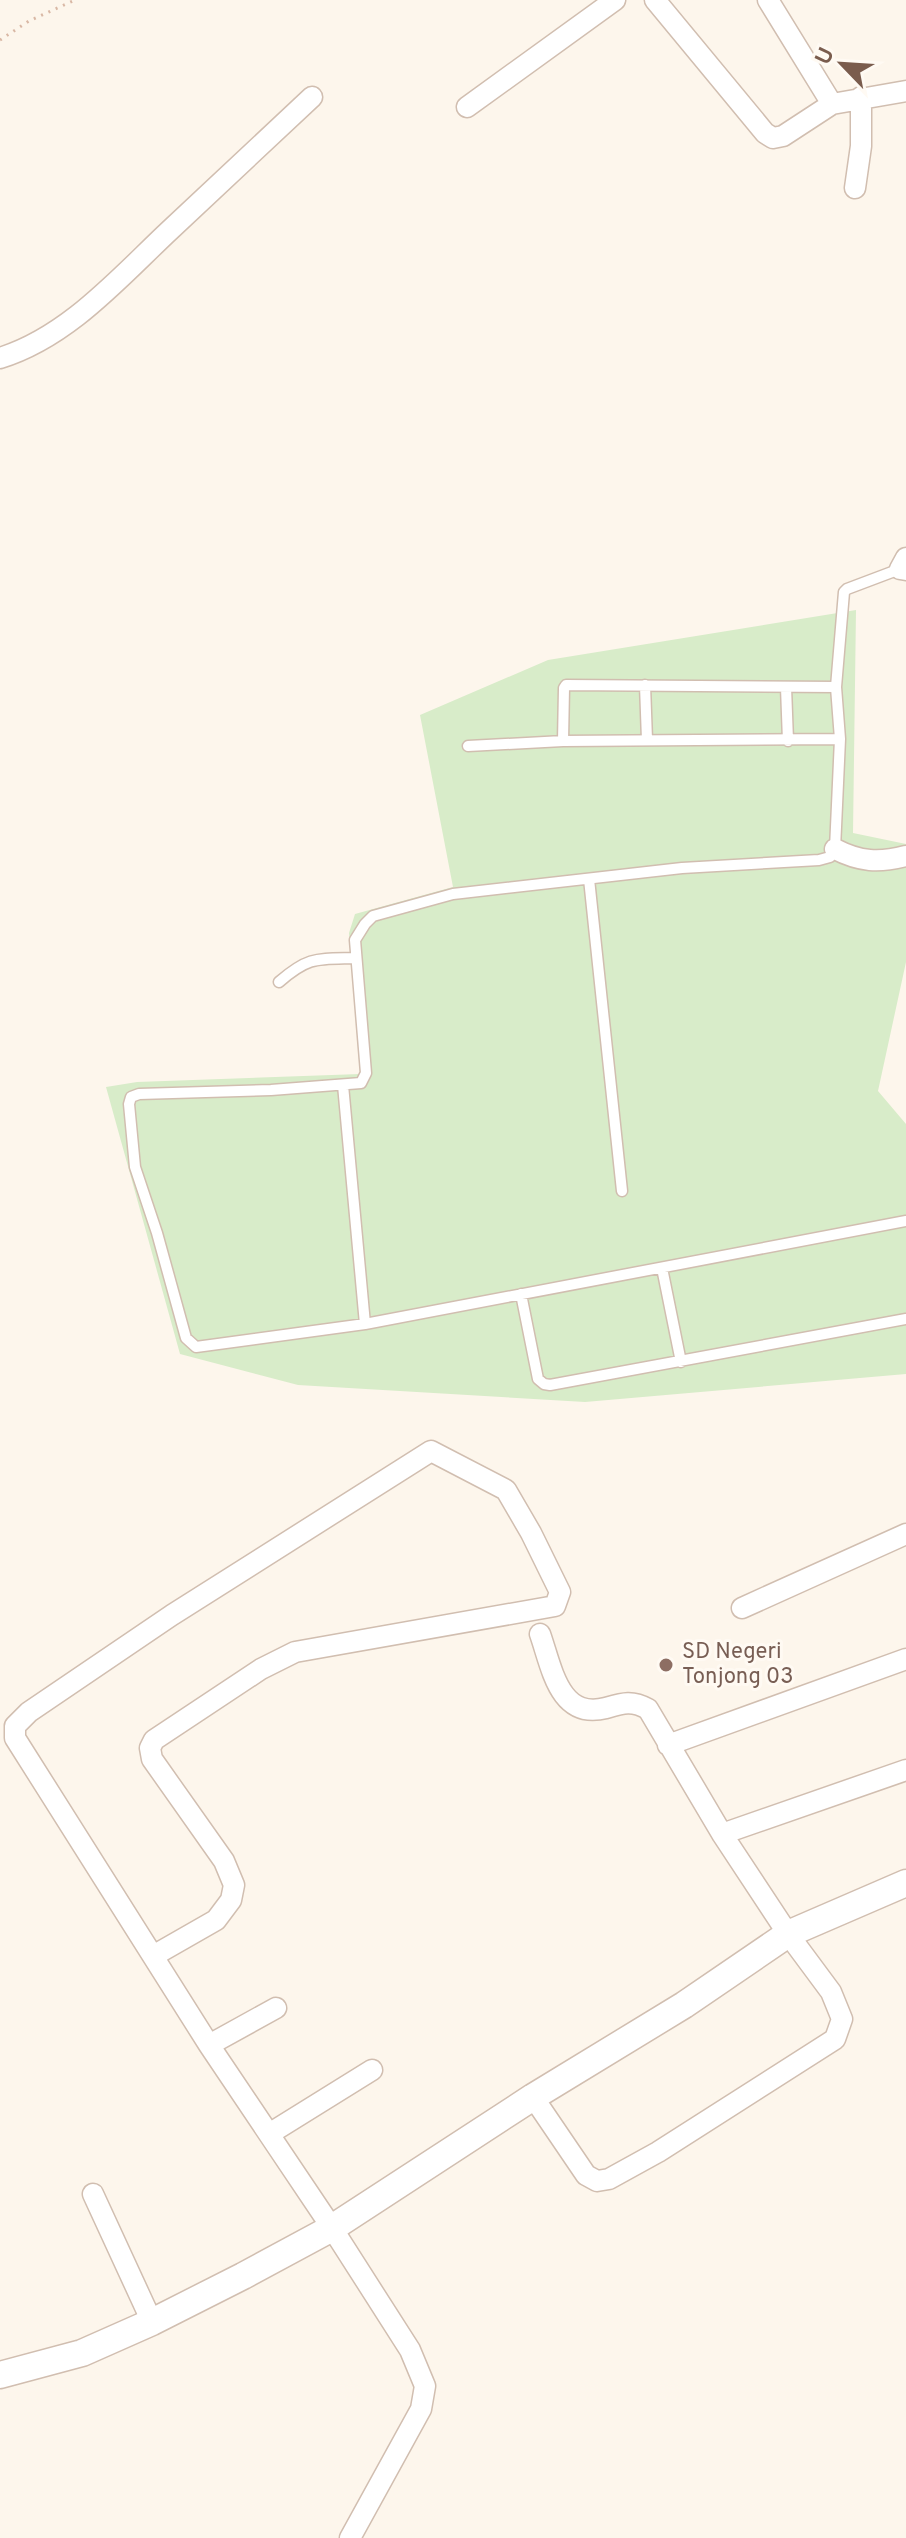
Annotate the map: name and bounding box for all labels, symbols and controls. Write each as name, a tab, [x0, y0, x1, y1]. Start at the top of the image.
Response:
north arrow	[802, 24, 882, 104]
text: U	[811, 44, 842, 69]
place label: SD Negeri Tonjong 03	[682, 1639, 793, 1691]
marker: SD Negeri Tonjong 03	[657, 1656, 675, 1674]

